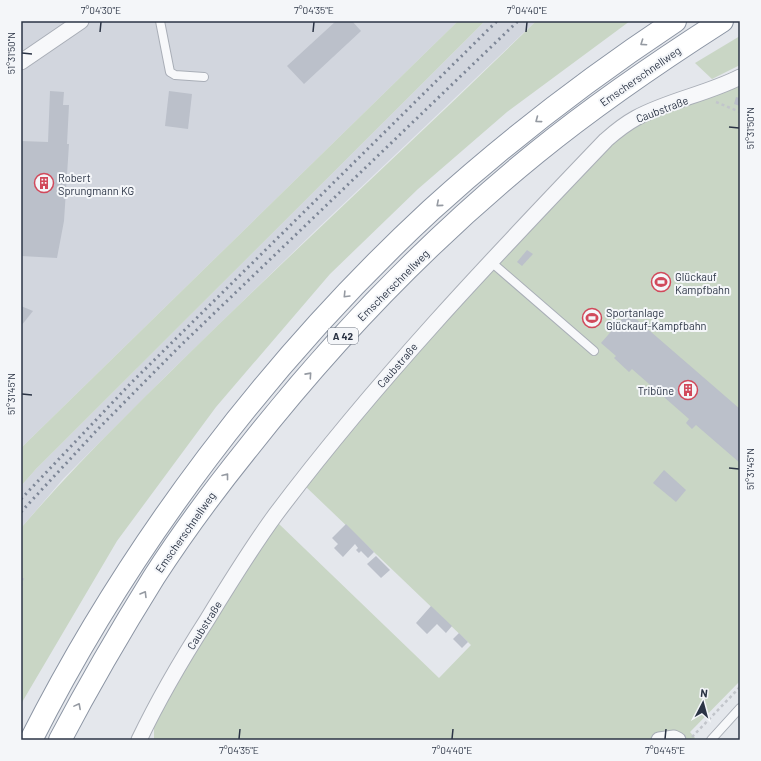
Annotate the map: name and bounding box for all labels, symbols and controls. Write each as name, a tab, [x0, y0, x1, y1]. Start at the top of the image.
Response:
text: 7°04'30"E	[81, 4, 121, 16]
text: 7°04'35"E	[294, 4, 334, 16]
text: 7°04'40"E	[507, 4, 547, 16]
text: 51°31'50"N	[5, 32, 17, 74]
one-way arrow	[640, 38, 647, 45]
street label: Emscherschnellweg	[597, 43, 683, 109]
street label: Caubstraße	[634, 93, 690, 125]
text: 51°31'50"N	[744, 107, 756, 149]
one-way arrow	[535, 115, 542, 123]
place label: Robert Sprungmann KG	[58, 171, 134, 197]
building icon: Robert Sprungmann KG	[33, 172, 55, 194]
one-way arrow	[436, 199, 443, 206]
street label: Emscherschnellweg	[355, 247, 431, 323]
place label: Glückauf Kampfbahn	[675, 270, 730, 296]
sports icon: Glückauf Kampfbahn	[650, 271, 672, 293]
one-way arrow	[343, 290, 351, 298]
place label: Sportanlage Glückauf-Kampfbahn	[606, 306, 707, 332]
sports icon: Sportanlage Glückauf-Kampfbahn	[581, 307, 603, 329]
road number: A 42	[328, 328, 358, 344]
street label: Caubstraße	[374, 340, 420, 390]
one-way arrow	[304, 372, 311, 380]
text: 51°31'45"N	[5, 373, 17, 415]
building icon: Tribüne	[677, 379, 699, 401]
place label: Tribüne	[638, 384, 674, 397]
text: 51°31'45"N	[744, 448, 756, 490]
one-way arrow	[222, 473, 229, 480]
street label: Emscherschnellweg	[152, 489, 218, 575]
one-way arrow	[140, 591, 147, 598]
street label: Caubstraße	[184, 598, 224, 652]
north arrow	[683, 683, 723, 723]
text: N	[700, 686, 708, 699]
one-way arrow	[73, 702, 81, 710]
text: 7°04'35"E	[219, 744, 259, 756]
text: 7°04'40"E	[432, 744, 472, 756]
text: 7°04'45"E	[645, 744, 685, 756]

